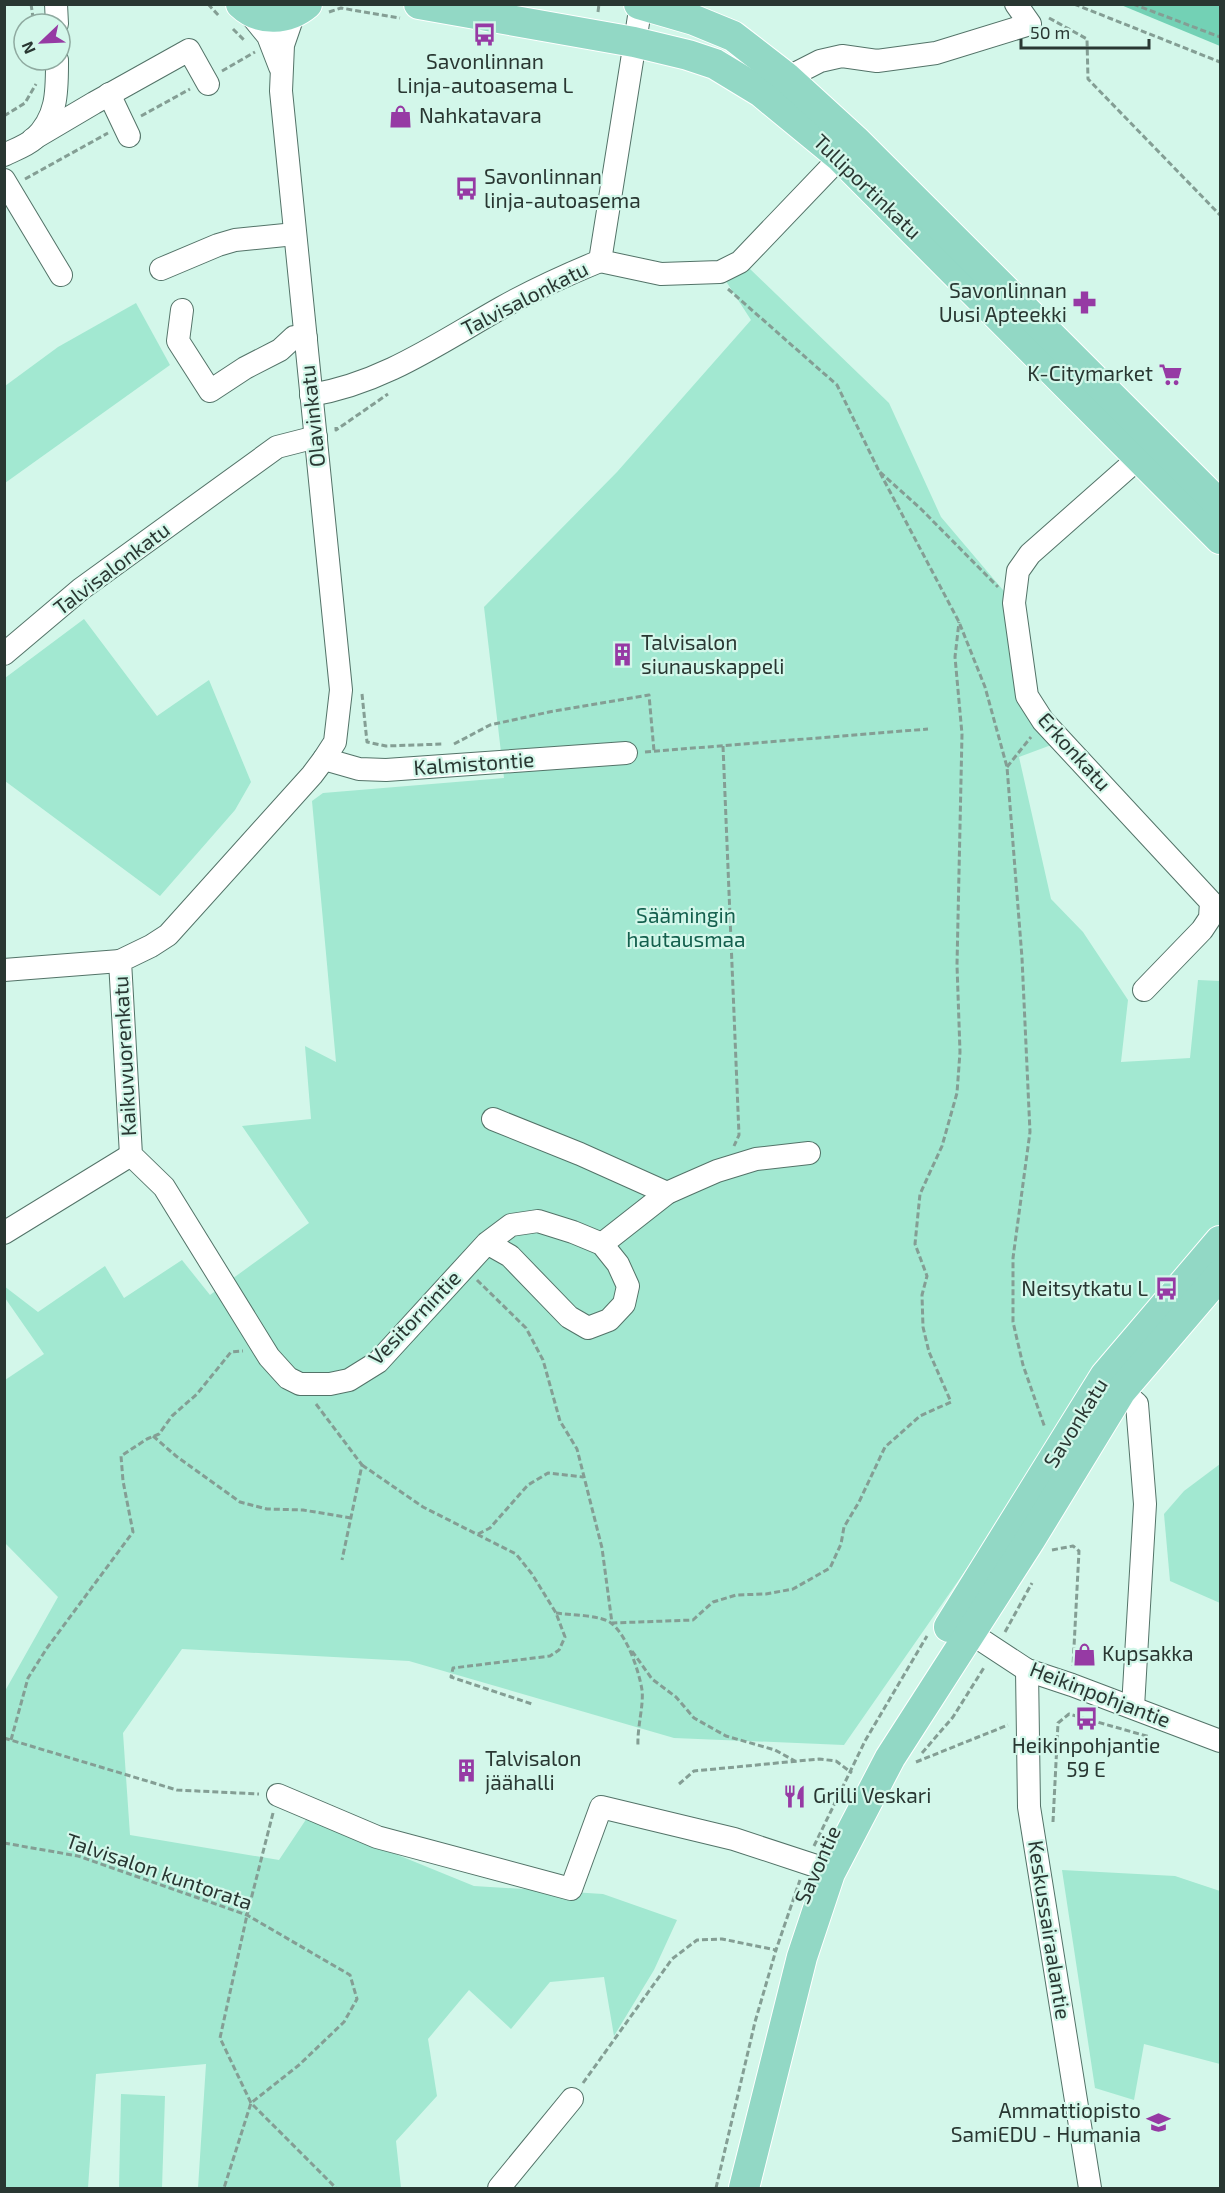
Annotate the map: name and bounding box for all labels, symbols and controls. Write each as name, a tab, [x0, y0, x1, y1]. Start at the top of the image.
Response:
north arrow	[12, 12, 72, 72]
scale bar	[1021, 12, 1148, 50]
bus stop icon: Savonlinnan Linja-autoasema L	[472, 21, 498, 47]
text: 50 m	[1030, 21, 1070, 43]
text: N	[17, 39, 39, 57]
place label: Savonlinnan Linja-autoasema L	[397, 48, 574, 98]
place label: Nahkatavara	[419, 102, 542, 127]
shop icon: Nahkatavara	[388, 103, 414, 129]
street label: Tulliportinkatu	[809, 128, 927, 244]
place label: Savonlinnan linja-autoasema	[484, 163, 641, 213]
bus stop icon: Savonlinnan linja-autoasema	[453, 176, 479, 202]
street label: Talvisalonkatu	[457, 255, 592, 340]
place label: Savonlinnan Uusi Apteekki	[939, 277, 1067, 326]
pharmacy icon: Savonlinnan Uusi Apteekki	[1072, 290, 1098, 316]
place label: K-Citymarket	[1027, 360, 1153, 385]
supermarket icon: K-Citymarket	[1158, 361, 1184, 387]
street label: Olavinkatu	[294, 364, 329, 468]
street label: Talvisalonkatu	[48, 516, 174, 619]
place label: Talvisalon siunauskappeli	[641, 629, 785, 678]
building icon: Talvisalon siunauskappeli	[610, 642, 636, 668]
street label: Erkonkatu	[1033, 707, 1117, 795]
street label: Kalmistontie	[413, 746, 535, 779]
park label: Säämingin hautausmaa	[626, 902, 746, 951]
street label: Kaikuvuorenkatu	[107, 975, 140, 1137]
street label: Vesitornintie	[363, 1265, 465, 1369]
place label: Neitsytkatu L	[1021, 1275, 1148, 1300]
bus stop icon: Neitsytkatu L	[1153, 1276, 1179, 1302]
street label: Savonkatu	[1037, 1373, 1112, 1472]
place label: Kupsakka	[1102, 1640, 1194, 1665]
shop icon: Kupsakka	[1071, 1641, 1097, 1667]
street label: Heikinpohjantie	[1026, 1655, 1174, 1733]
bus stop icon: Heikinpohjantie 59 E	[1073, 1705, 1099, 1731]
place label: Heikinpohjantie 59 E	[1012, 1732, 1160, 1781]
place label: Talvisalon jäähalli	[485, 1745, 581, 1795]
building icon: Talvisalon jäähalli	[454, 1758, 480, 1784]
place label: Grilli Veskari	[813, 1782, 931, 1807]
restaurant icon: Grilli Veskari	[782, 1783, 808, 1809]
street label: Savontie	[788, 1821, 845, 1907]
street label: Talvisalon kuntorata	[63, 1827, 256, 1914]
street label: Keskussairaalantie	[1024, 1839, 1077, 2021]
place label: Ammattiopisto SamiEDU - Humania	[951, 2097, 1141, 2146]
school or university icon: Ammattiopisto SamiEDU - Humania	[1146, 2110, 1172, 2136]

